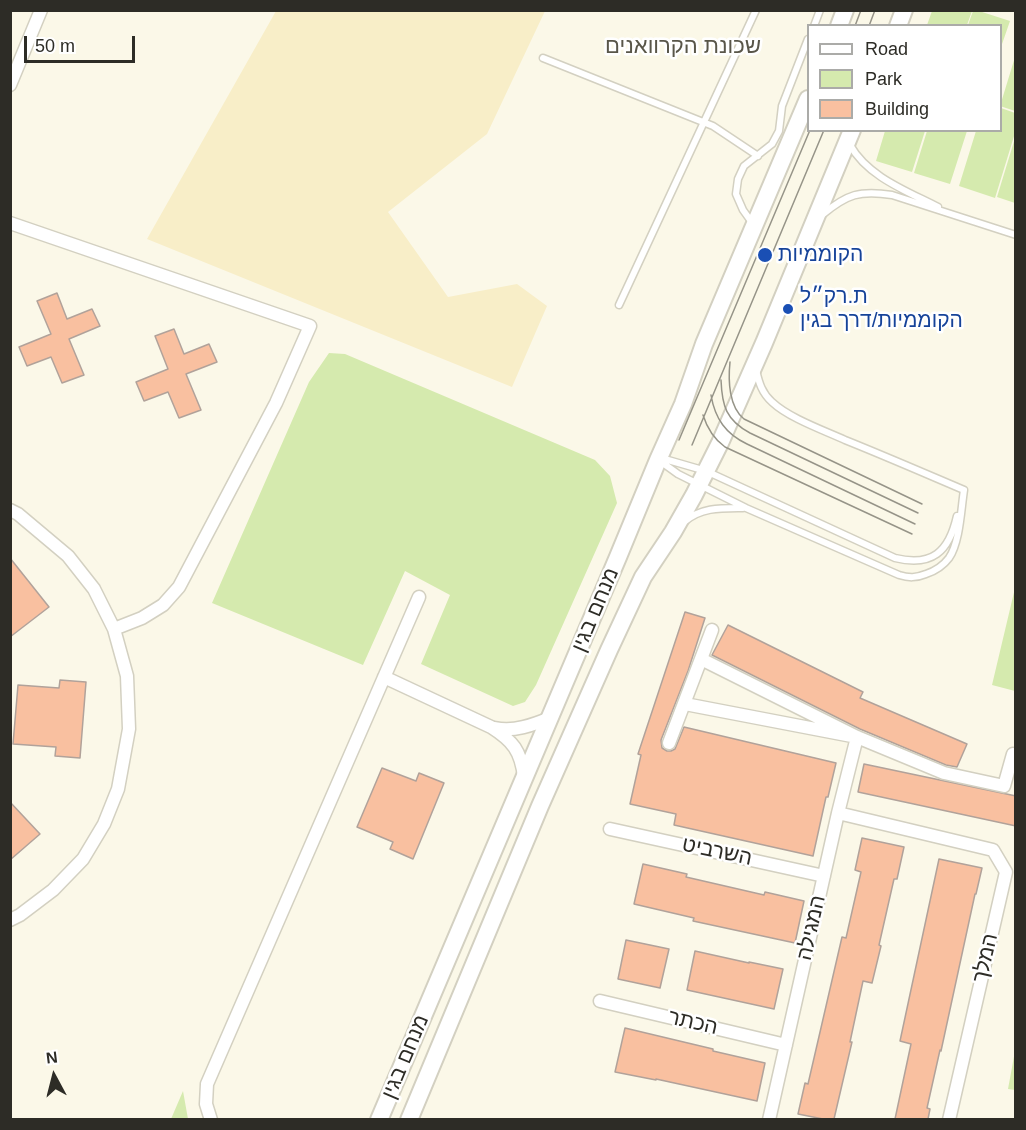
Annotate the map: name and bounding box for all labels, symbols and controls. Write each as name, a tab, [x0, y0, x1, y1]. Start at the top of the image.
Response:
scale bar	[27, 24, 138, 62]
legend	[807, 24, 1002, 132]
district label: שכונת הקרוואנים	[605, 34, 761, 60]
text: 50 m	[35, 36, 75, 56]
text: Road	[865, 39, 908, 59]
text: Park	[865, 69, 902, 89]
text: Building	[865, 99, 929, 119]
place label: הקוממיות	[778, 242, 863, 268]
marker: הקוממיות	[756, 246, 774, 264]
place label: ת.רק״ל הקוממיות/דרך בגין	[800, 284, 963, 334]
marker: ת.רק״ל הקוממיות/דרך בגין	[781, 302, 795, 316]
street label: מנחם בגין	[567, 564, 625, 656]
street label: השרביט	[680, 832, 754, 872]
street label: המגילה	[792, 893, 832, 963]
street label: המלך	[968, 931, 1004, 985]
street label: הכתר	[666, 1005, 720, 1041]
street label: מנחם בגין	[377, 1011, 435, 1103]
north arrow	[24, 1046, 84, 1106]
text: N	[45, 1048, 59, 1067]

